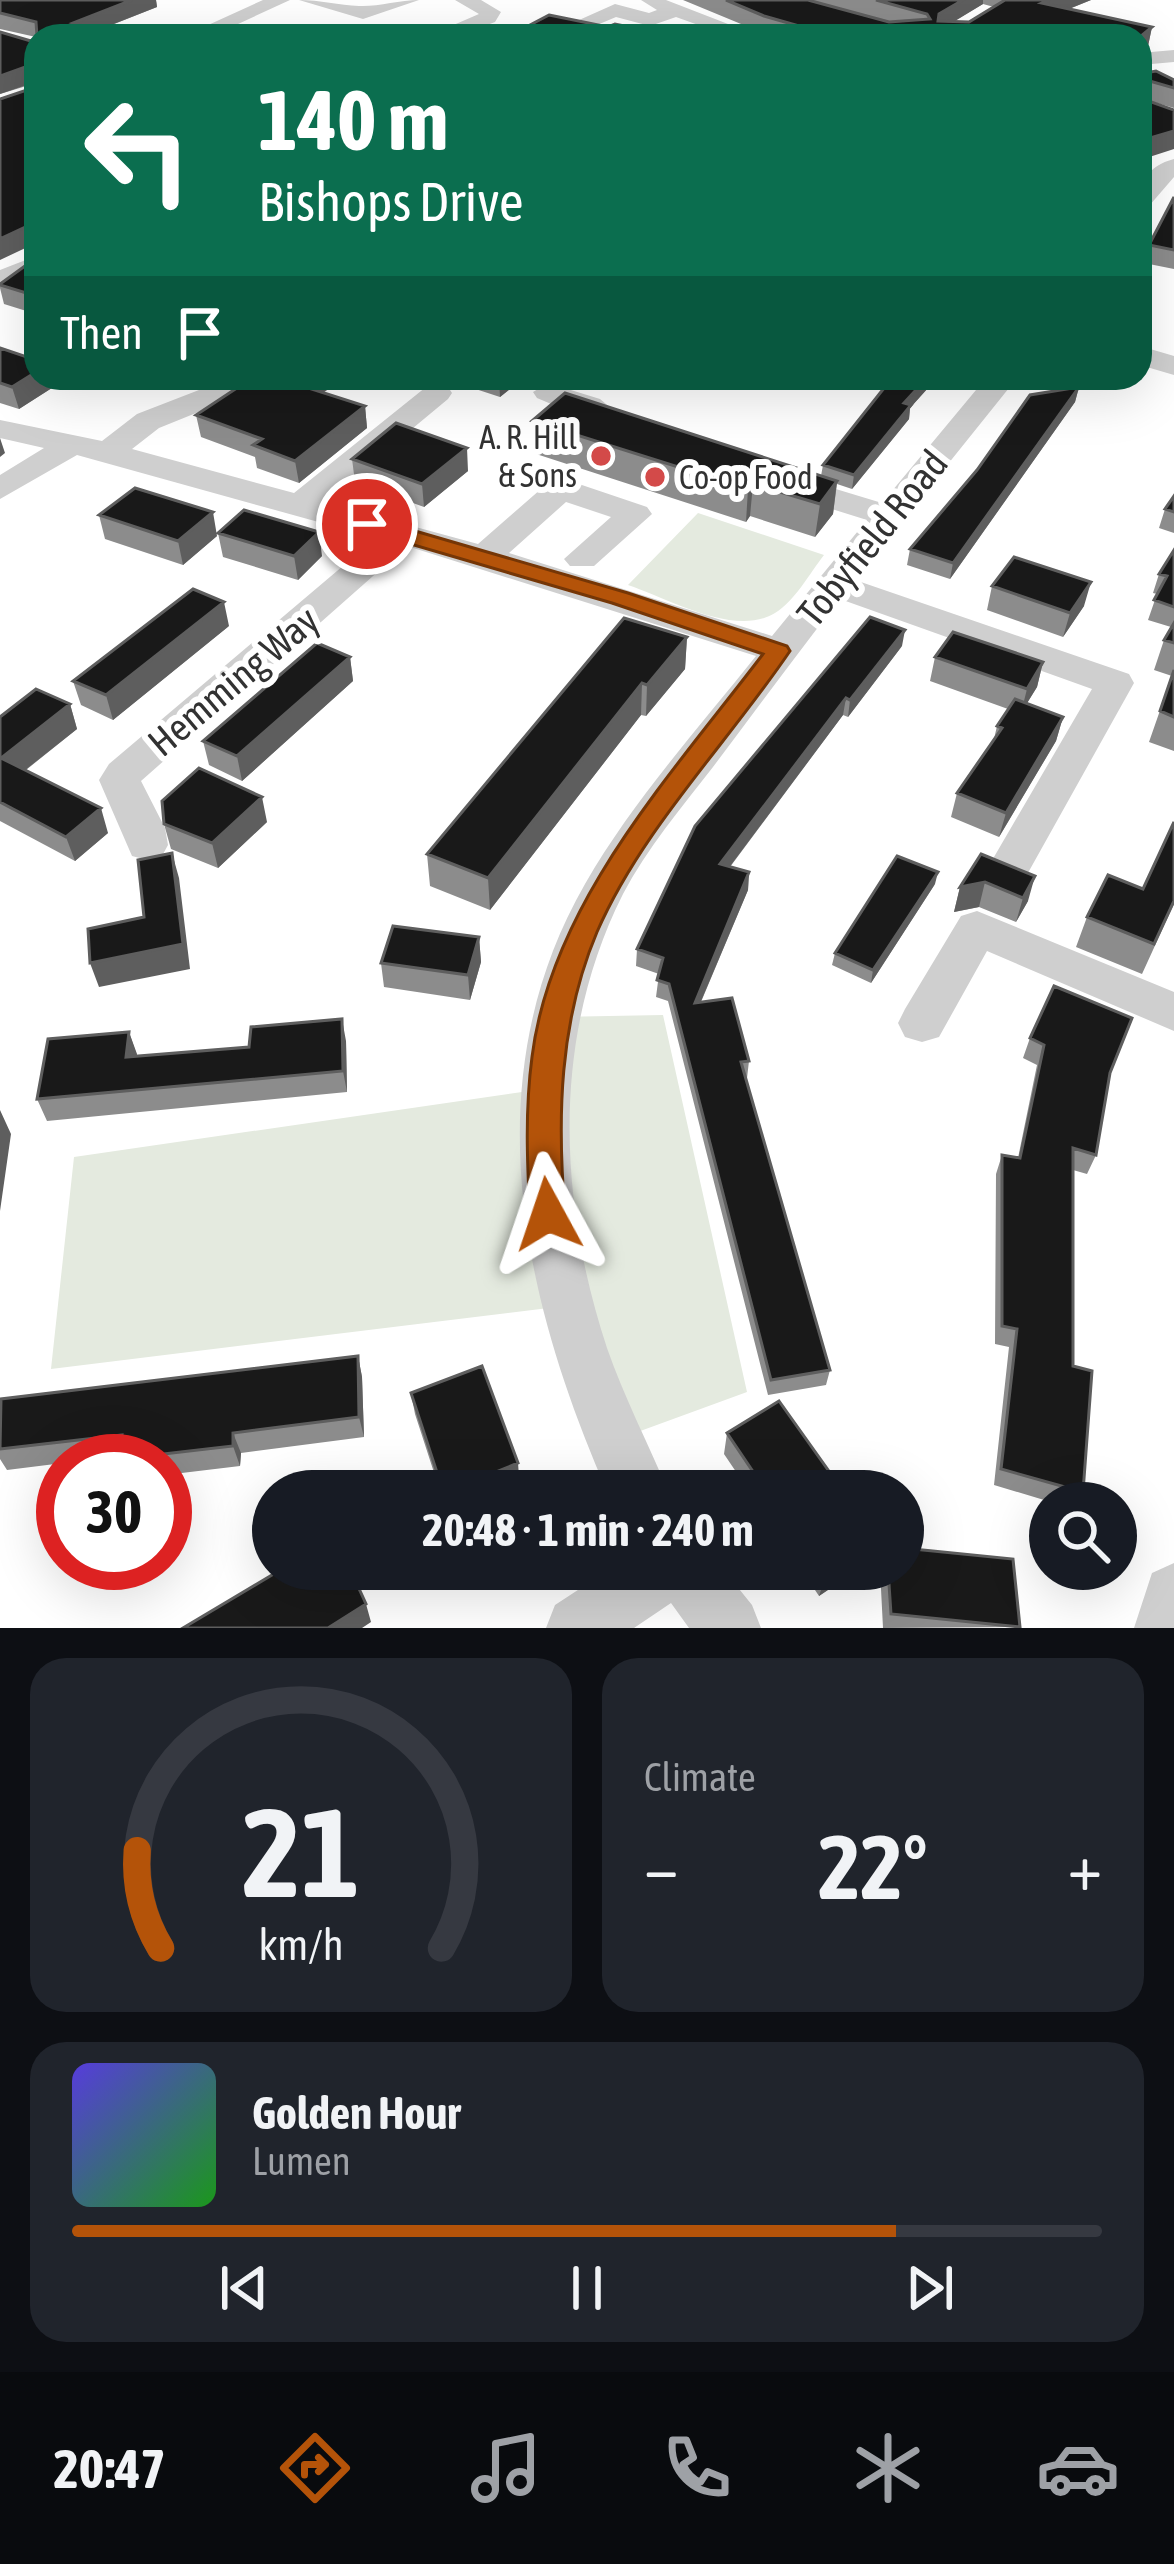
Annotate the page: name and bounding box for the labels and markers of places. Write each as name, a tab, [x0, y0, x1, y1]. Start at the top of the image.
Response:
place label: A. R. Hill & Sons	[479, 418, 577, 494]
marker: A. R. Hill & Sons	[588, 443, 614, 469]
place label: Co-op Food	[679, 458, 813, 496]
marker: Co-op Food	[642, 464, 668, 490]
pin	[316, 473, 418, 575]

